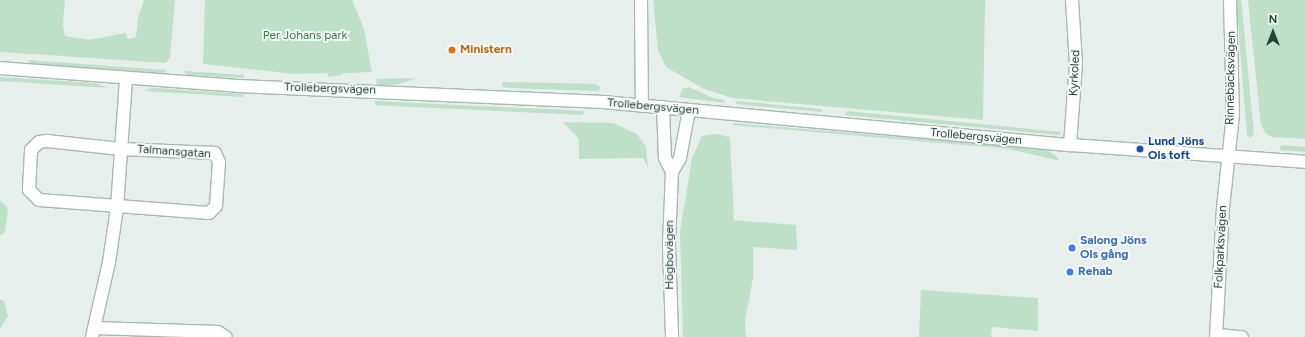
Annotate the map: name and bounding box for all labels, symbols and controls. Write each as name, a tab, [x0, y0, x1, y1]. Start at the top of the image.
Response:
north arrow	[1253, 12, 1293, 52]
text: N	[1269, 13, 1277, 26]
park label: Per Johans park	[263, 29, 347, 43]
street label: Rinnebäcksvägen	[1223, 31, 1239, 125]
place label: Ministern	[460, 43, 512, 57]
marker: Ministern	[447, 45, 457, 55]
street label: Kyrkoled	[1067, 49, 1083, 97]
street label: Trollebergsvägen	[284, 80, 376, 98]
street label: Trollebergsvägen	[607, 96, 699, 118]
street label: Trollebergsvägen	[930, 126, 1022, 148]
place label: Lund Jöns Ols toft	[1148, 135, 1204, 163]
street label: Talmansgatan	[137, 142, 211, 162]
marker: Lund Jöns Ols toft	[1135, 144, 1145, 154]
street label: Folkparksvägen	[1212, 205, 1230, 289]
street label: Högbovägen	[663, 220, 677, 290]
place label: Salong Jöns Ols gång	[1080, 234, 1146, 262]
marker: Salong Jöns Ols gång	[1067, 243, 1077, 253]
place label: Rehab	[1078, 265, 1113, 279]
marker: Rehab	[1065, 267, 1075, 277]

